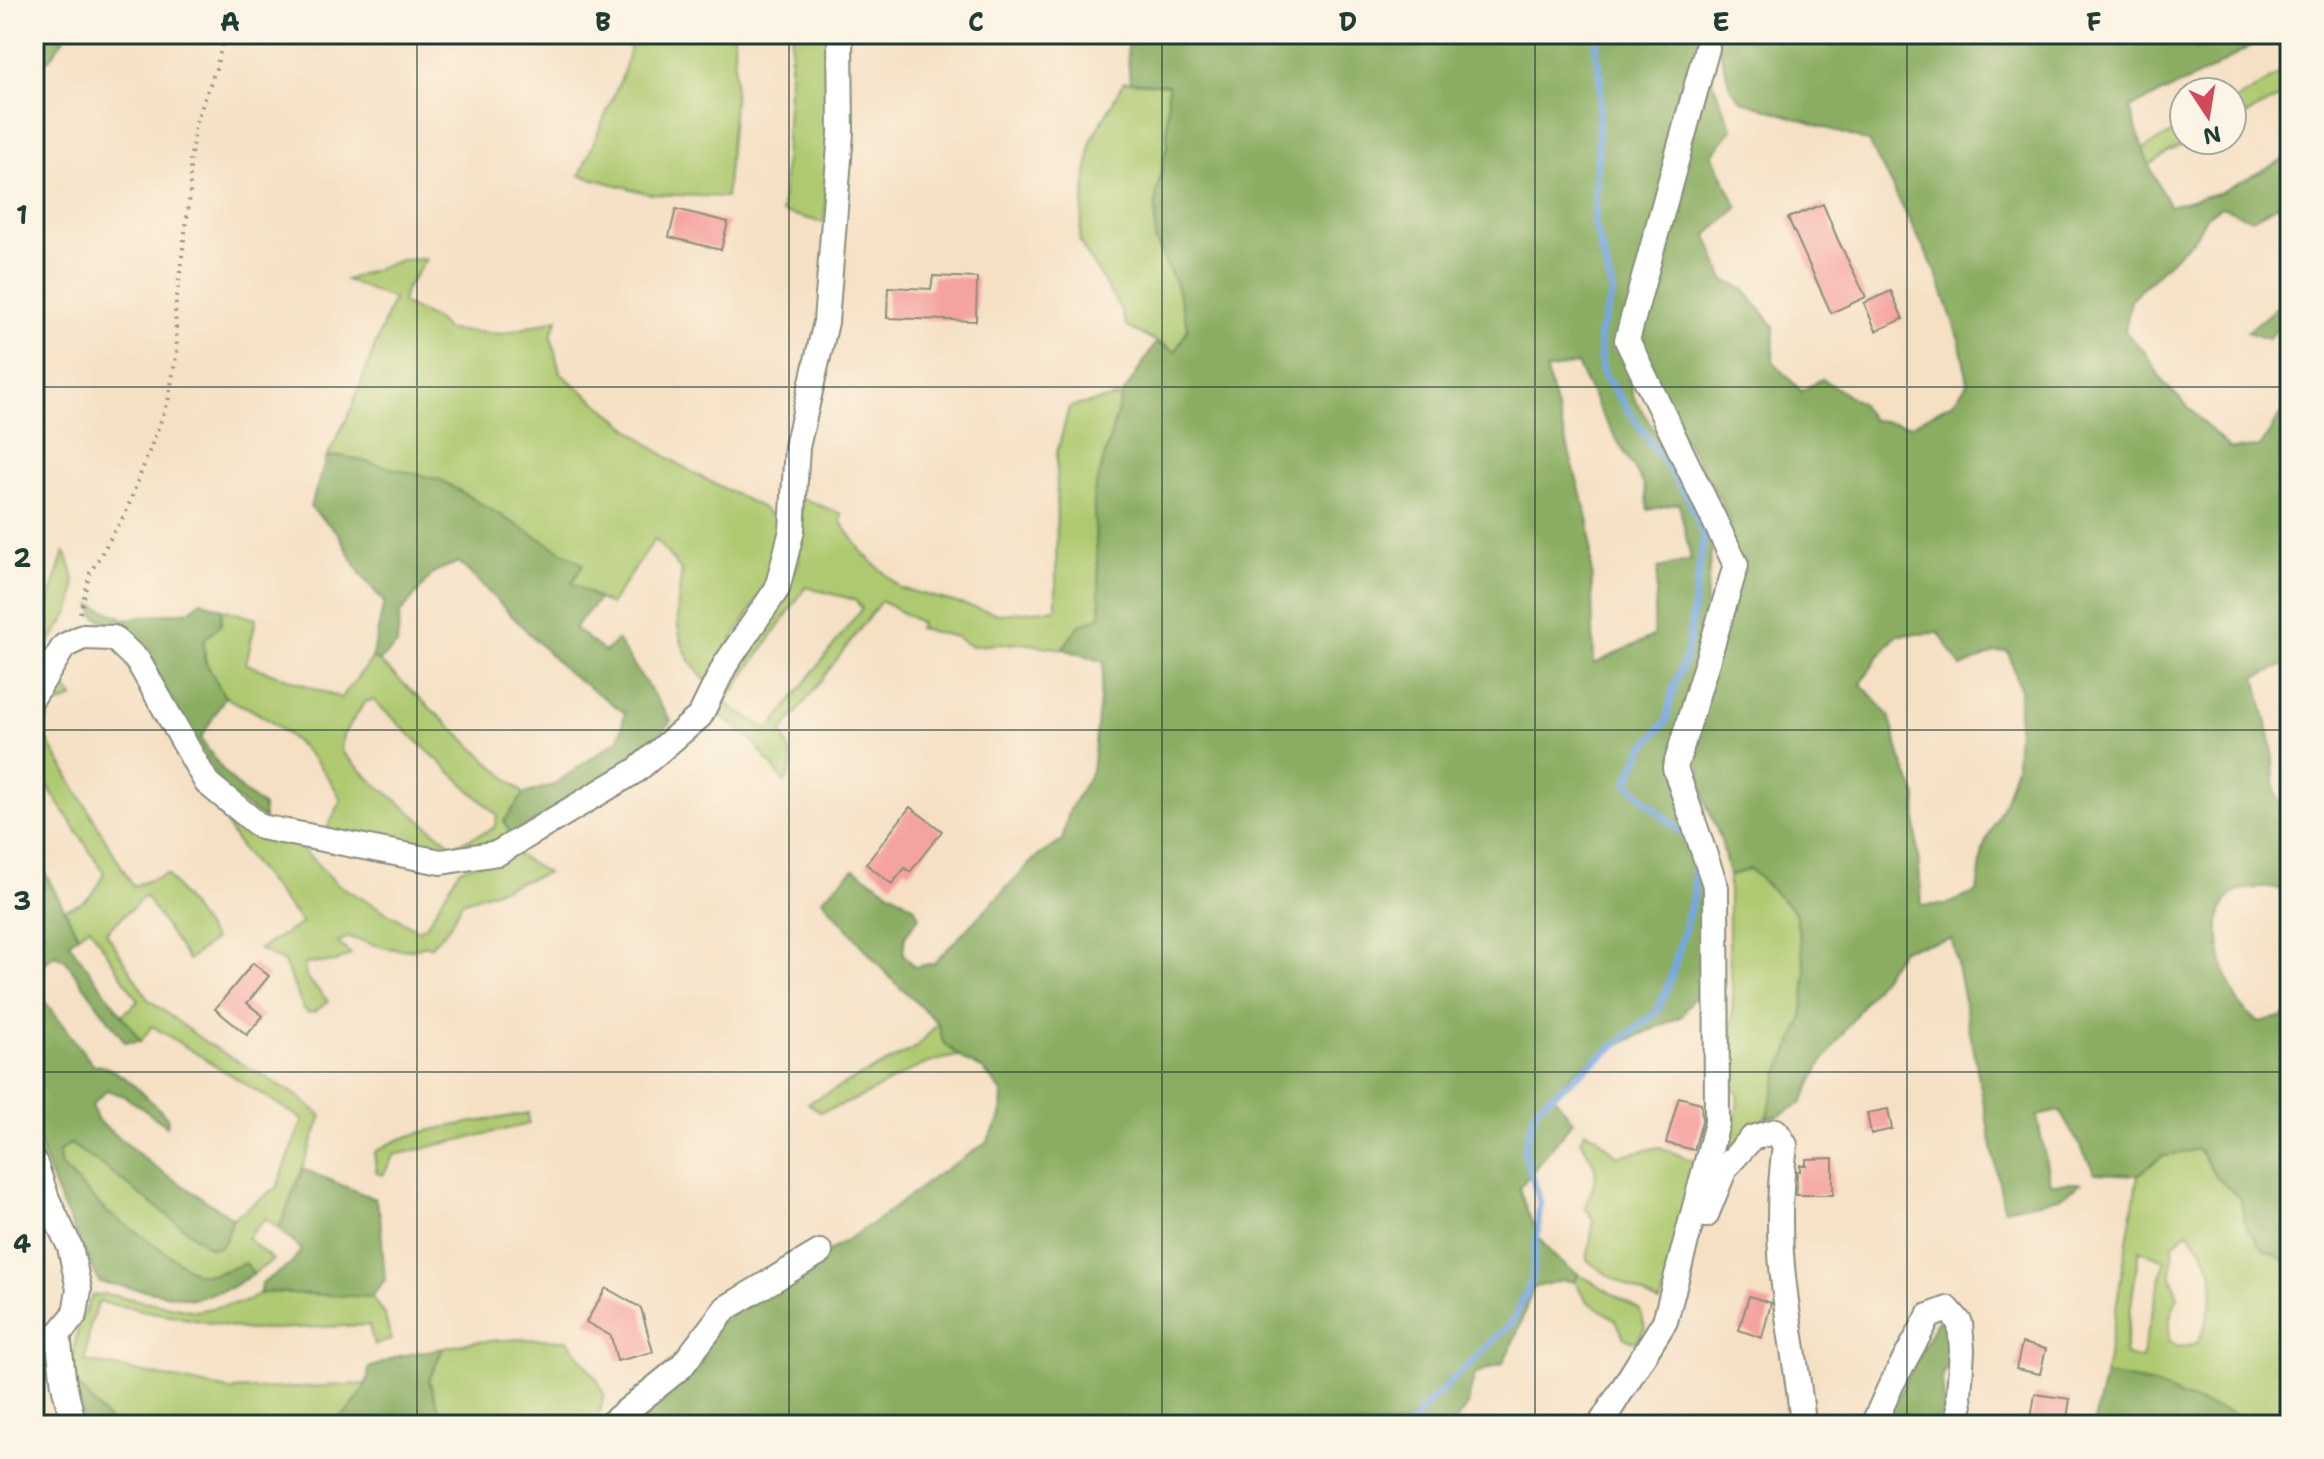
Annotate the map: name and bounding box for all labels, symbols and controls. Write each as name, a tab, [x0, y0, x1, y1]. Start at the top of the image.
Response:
text: A	[220, 4, 240, 39]
text: B	[595, 4, 611, 39]
text: C	[968, 4, 984, 39]
text: D	[1339, 4, 1357, 39]
text: E	[1712, 4, 1730, 39]
text: F	[2086, 4, 2102, 39]
north arrow	[2168, 76, 2248, 156]
text: N	[2201, 119, 2224, 151]
text: 1	[16, 197, 28, 232]
text: 2	[13, 540, 31, 575]
text: 3	[13, 883, 31, 918]
text: 4	[13, 1226, 31, 1261]

